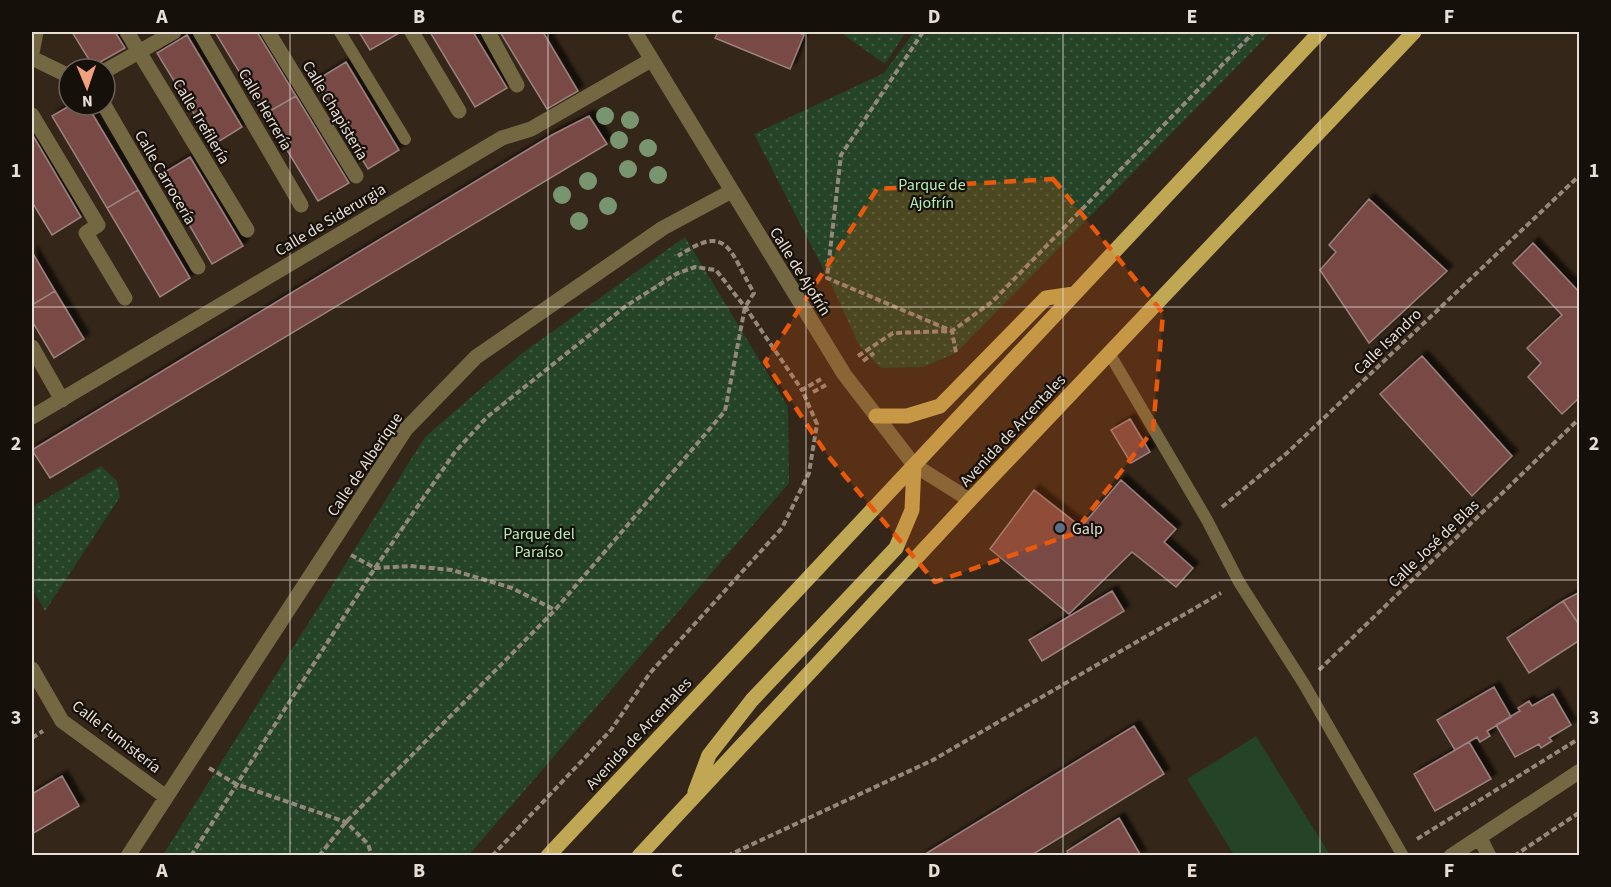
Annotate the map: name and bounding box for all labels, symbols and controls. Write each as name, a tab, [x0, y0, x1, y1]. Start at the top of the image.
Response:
text: A	[155, 3, 168, 31]
text: B	[413, 3, 425, 31]
text: C	[671, 3, 683, 31]
text: D	[928, 3, 940, 31]
text: E	[1187, 3, 1197, 31]
text: F	[1444, 3, 1454, 31]
north arrow	[57, 57, 117, 117]
street label: Calle Chapistería	[297, 57, 373, 164]
street label: Calle Herrería	[233, 64, 297, 155]
street label: Calle Trefilería	[167, 75, 235, 168]
text: N	[82, 90, 93, 112]
street label: Calle Carrocería	[129, 126, 201, 229]
text: 1	[11, 157, 21, 185]
text: 1	[1589, 157, 1599, 185]
park label: Parque de Ajofrín	[898, 174, 966, 214]
street label: Calle de Siderurgia	[271, 178, 390, 262]
street label: Calle de Ajofrín	[764, 223, 836, 320]
street label: Calle Isandro	[1349, 304, 1427, 380]
street label: Avenida de Arcentales	[955, 369, 1071, 492]
street label: Calle de Alberique	[322, 408, 408, 521]
text: 2	[11, 430, 21, 458]
text: 2	[1589, 430, 1599, 458]
street label: Calle José de Blas	[1383, 494, 1484, 593]
place label: Galp	[1072, 518, 1103, 540]
marker: Galp	[1053, 521, 1067, 535]
park label: Parque del Paraíso	[503, 523, 575, 563]
street label: Avenida de Arcentales	[581, 672, 697, 795]
street label: Calle Fumistería	[67, 695, 165, 778]
text: 3	[11, 704, 21, 732]
text: 3	[1589, 704, 1599, 732]
text: A	[155, 857, 168, 885]
text: B	[413, 857, 425, 885]
text: C	[671, 857, 683, 885]
text: D	[928, 857, 940, 885]
text: E	[1187, 857, 1197, 885]
text: F	[1444, 857, 1454, 885]

